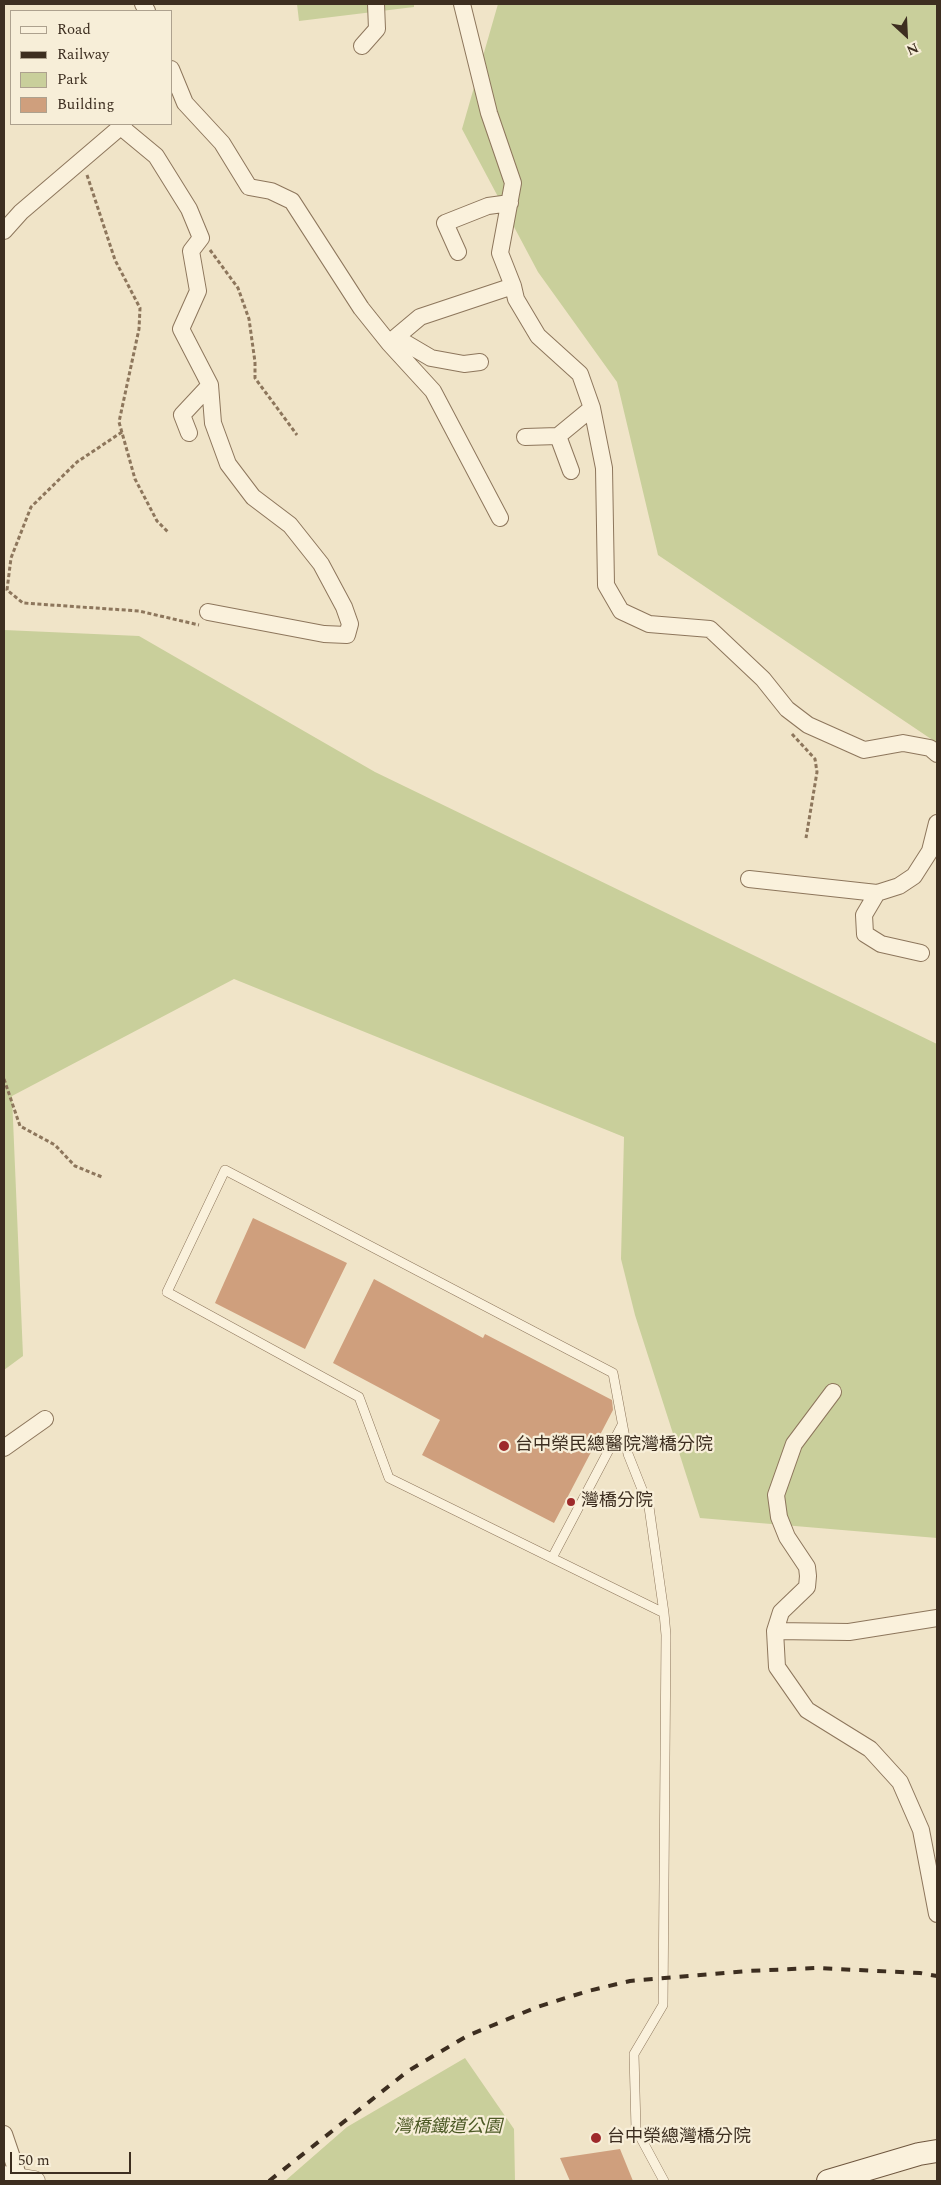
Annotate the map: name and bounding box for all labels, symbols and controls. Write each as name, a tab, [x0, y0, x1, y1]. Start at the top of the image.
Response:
legend	[10, 10, 172, 125]
north arrow	[881, 10, 931, 60]
text: Road	[57, 18, 91, 41]
text: N	[903, 37, 922, 61]
text: Railway	[57, 43, 109, 66]
text: Park	[57, 68, 88, 91]
text: Building	[57, 93, 114, 116]
place label: 台中榮民總醫院灣橋分院	[515, 1435, 713, 1457]
marker: 台中榮民總醫院灣橋分院	[497, 1439, 511, 1453]
place label: 灣橋分院	[581, 1491, 653, 1513]
marker: 灣橋分院	[565, 1496, 577, 1508]
park label: 灣橋鐵道公園	[394, 2117, 502, 2139]
place label: 台中榮總灣橋分院	[607, 2127, 751, 2149]
marker: 台中榮總灣橋分院	[589, 2131, 603, 2145]
scale bar	[12, 2142, 134, 2174]
text: 50 m	[18, 2149, 50, 2172]

